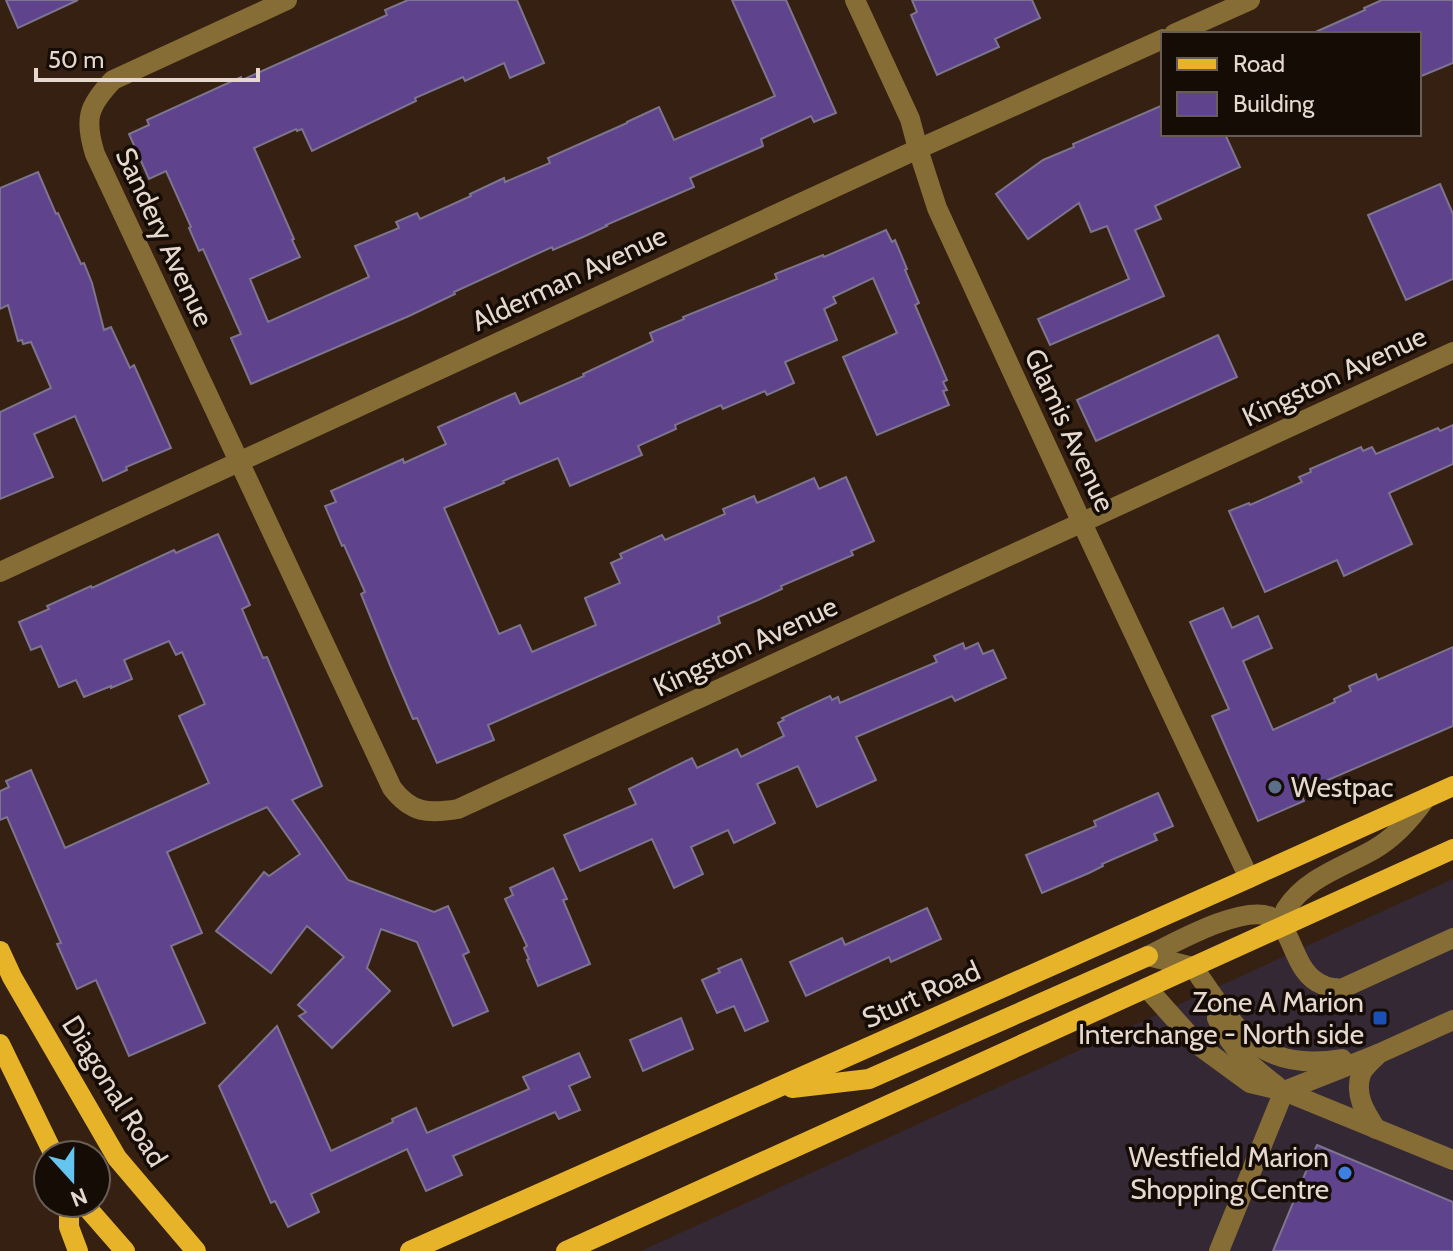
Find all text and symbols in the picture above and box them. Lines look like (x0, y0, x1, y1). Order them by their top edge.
scale bar (36, 32, 258, 82)
legend (1161, 32, 1421, 136)
text: 50 m (48, 45, 104, 74)
text: Road (1233, 49, 1285, 78)
text: Building (1233, 89, 1315, 118)
street label: Sandery Avenue (109, 142, 221, 332)
street label: Alderman Avenue (466, 218, 672, 338)
street label: Kingston Avenue (1237, 319, 1431, 433)
street label: Glamis Avenue (1017, 343, 1123, 517)
street label: Kingston Avenue (648, 589, 842, 703)
place label: Westpac (1291, 770, 1394, 804)
marker: Westpac (1266, 778, 1284, 796)
street label: Sturt Road (857, 953, 985, 1035)
place label: Zone A Marion Interchange - North side (1078, 985, 1364, 1051)
street label: Diagonal Road (55, 1009, 175, 1173)
marker: Zone A Marion Interchange - North side (1371, 1009, 1389, 1027)
north arrow (32, 1139, 112, 1219)
place label: Westfield Marion Shopping Centre (1129, 1140, 1329, 1206)
marker: Westfield Marion Shopping Centre (1336, 1164, 1354, 1182)
text: N (67, 1182, 91, 1213)

